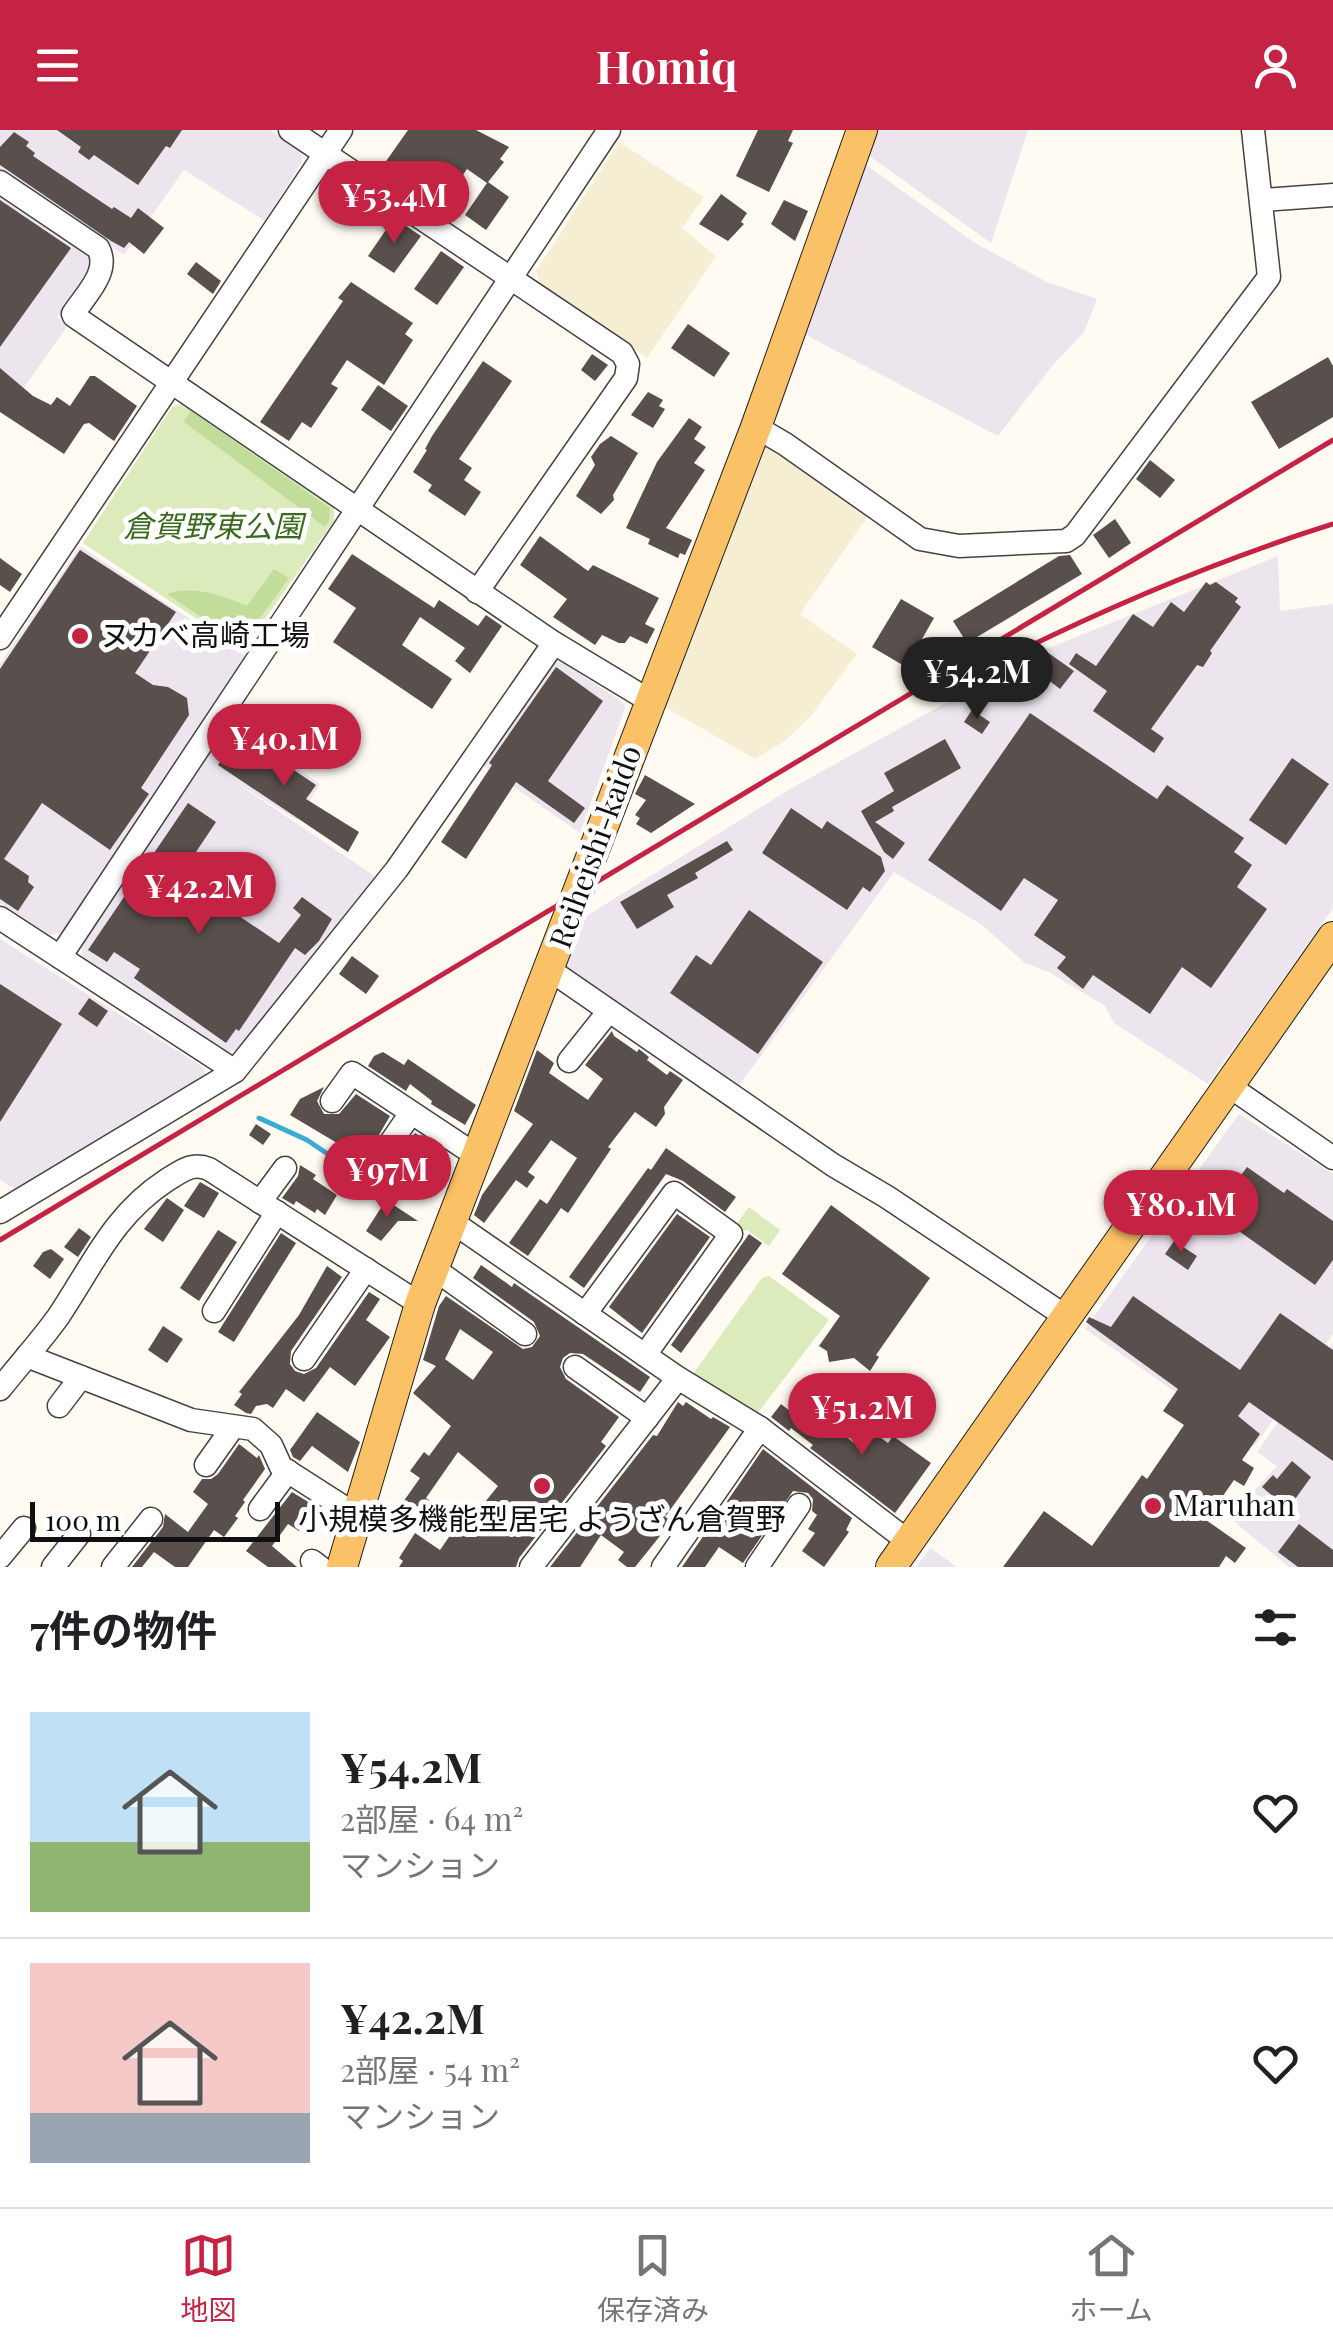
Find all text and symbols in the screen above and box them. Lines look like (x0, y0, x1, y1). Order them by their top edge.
text: Homiq (596, 35, 737, 95)
icon: menu (30, 38, 85, 93)
icon: person (1248, 38, 1303, 93)
pin: ¥53.4M (313, 161, 475, 246)
text: ¥53.4M (340, 172, 448, 215)
park label: 倉賀野東公園 (123, 505, 307, 545)
place label: ヌカべ高崎工場 (100, 614, 310, 654)
marker: ヌカべ高崎工場 (69, 625, 91, 647)
pin: ¥54.2M (896, 637, 1058, 722)
text: ¥54.2M (923, 648, 1031, 691)
pin: ¥40.1M (203, 704, 365, 789)
text: ¥40.1M (229, 715, 339, 758)
street label: Reiheishi-kaido (539, 739, 649, 953)
pin: ¥42.2M (118, 852, 280, 937)
text: ¥42.2M (144, 863, 254, 906)
pin: ¥97M (328, 1135, 446, 1220)
text: ¥97M (345, 1146, 429, 1189)
pin: ¥80.1M (1100, 1170, 1262, 1255)
text: ¥80.1M (1126, 1181, 1236, 1224)
pin: ¥51.2M (781, 1373, 943, 1458)
text: ¥51.2M (810, 1384, 914, 1427)
marker: 小規模多機能型居宅 ようざん倉賀野 (531, 1475, 553, 1497)
place label: Maruhan (1173, 1484, 1295, 1524)
marker: Maruhan (1142, 1495, 1164, 1517)
scale bar (30, 1497, 280, 1542)
place label: 小規模多機能型居宅 ようざん倉賀野 (298, 1498, 786, 1538)
text: 100 m (45, 1501, 121, 1538)
icon: filters (1248, 1600, 1303, 1655)
text: 7件の物件 (30, 1601, 217, 1657)
text: ¥54.2M (340, 1738, 482, 1794)
icon: home (110, 1752, 230, 1872)
icon: heart (1248, 1785, 1303, 1840)
text: 2部屋 · 64 m² (340, 1796, 523, 1839)
text: マンション (340, 1842, 500, 1885)
text: ¥42.2M (340, 1989, 485, 2045)
icon: home (110, 2003, 230, 2123)
icon: heart (1248, 2036, 1303, 2091)
text: 2部屋 · 54 m² (340, 2047, 520, 2090)
text: マンション (340, 2093, 500, 2136)
tab: 地図 (180, 2228, 236, 2328)
tab: 保存済み (597, 2228, 709, 2328)
tab: ホーム (1070, 2228, 1153, 2328)

